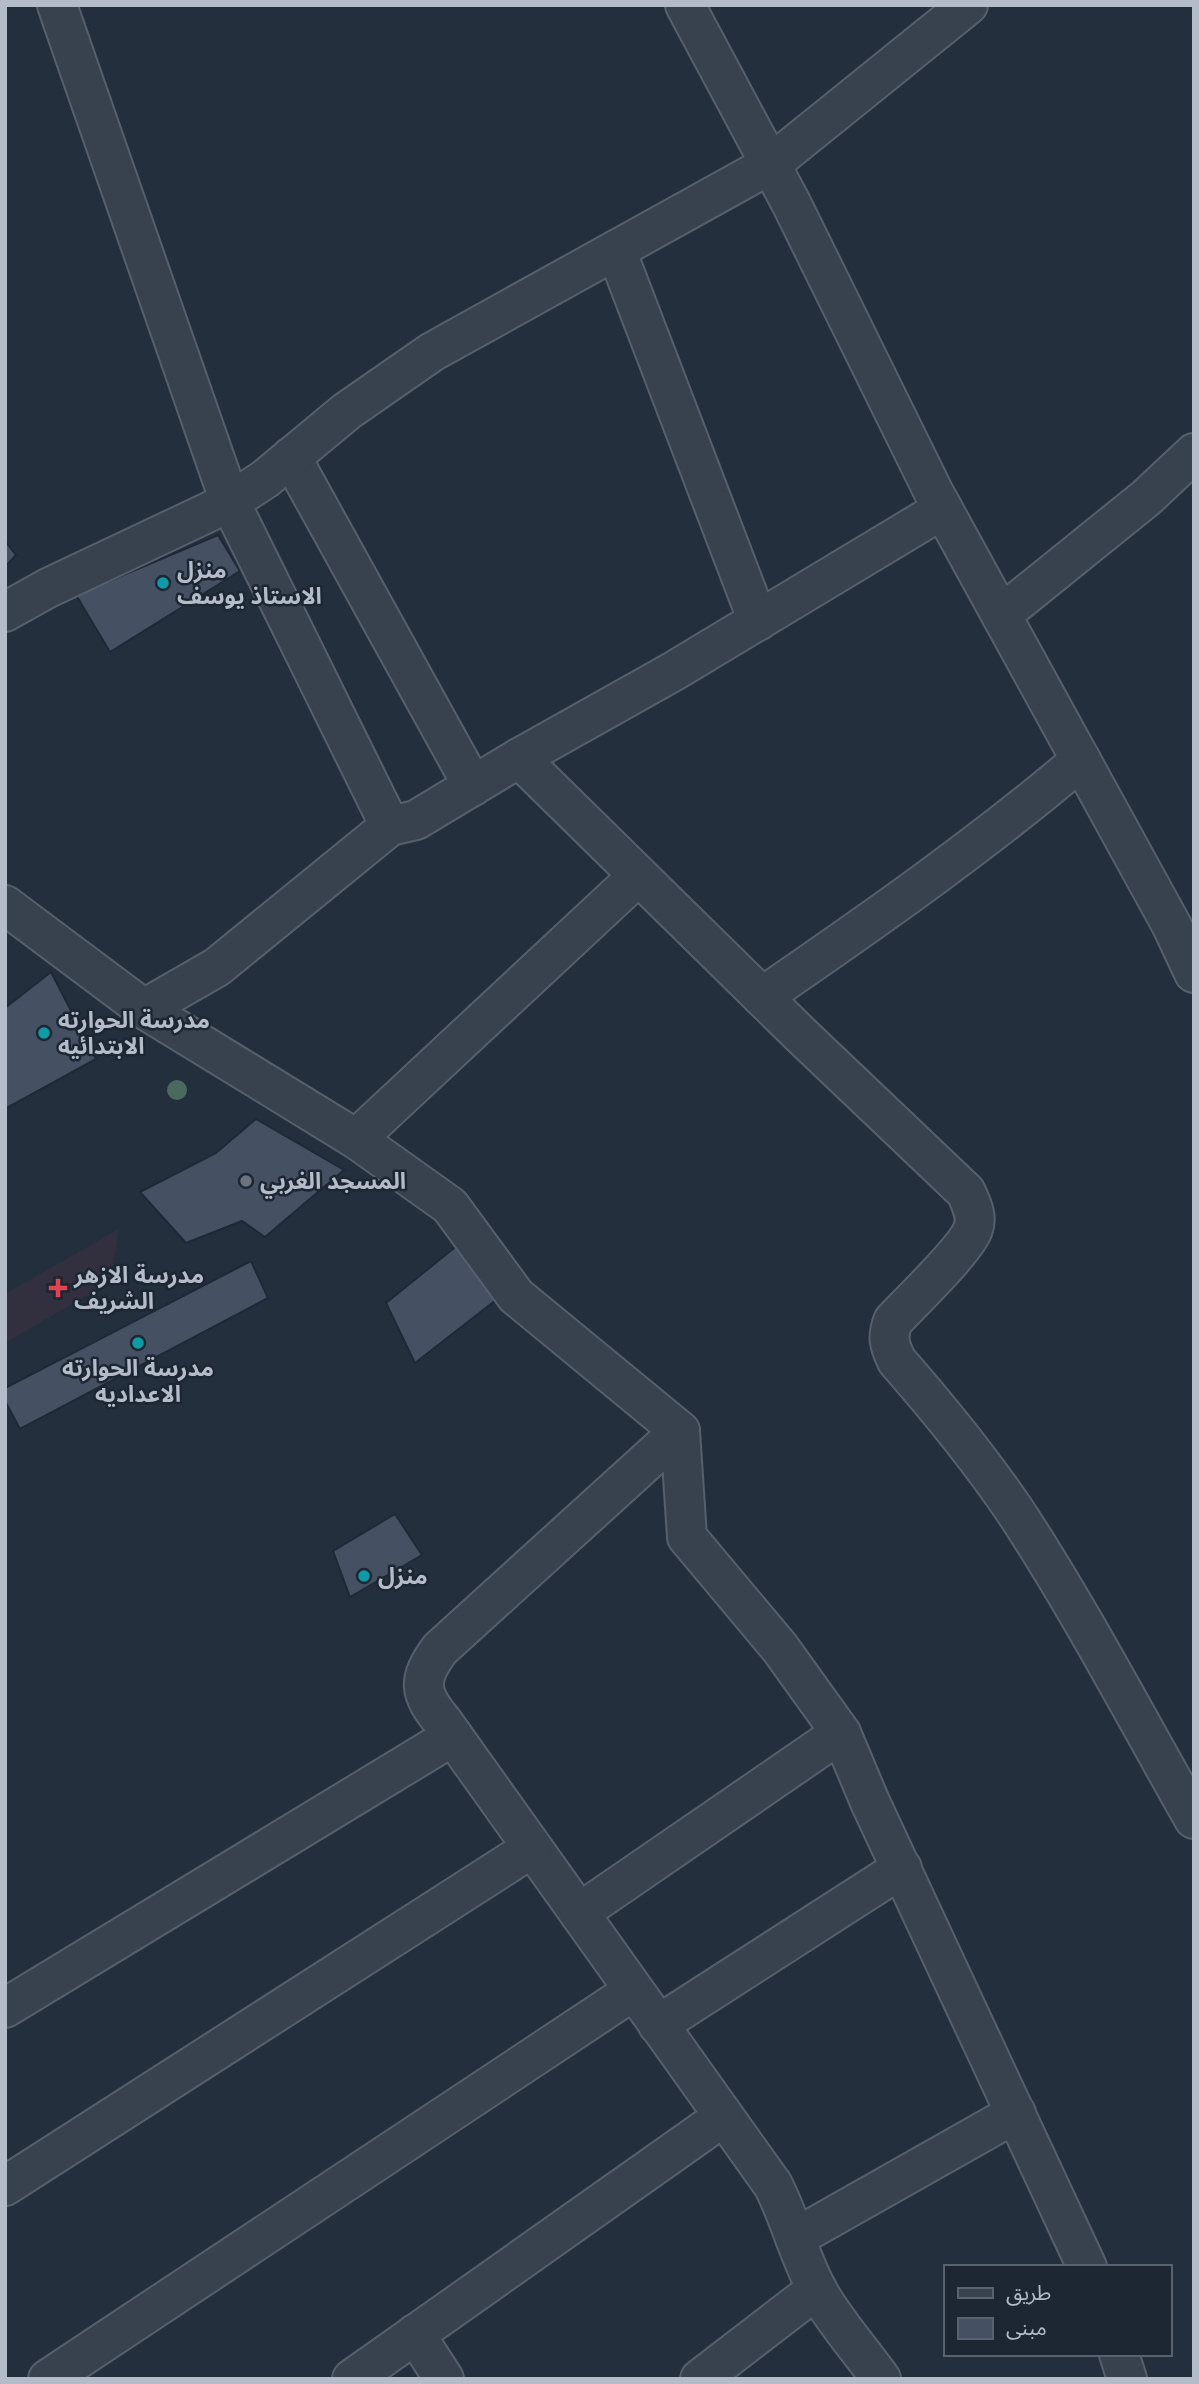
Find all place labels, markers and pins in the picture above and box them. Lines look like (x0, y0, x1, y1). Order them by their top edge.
place label: منزل الاستاذ يوسف (177, 557, 322, 610)
marker: منزل الاستاذ يوسف (155, 575, 171, 591)
place label: مدرسة الحوارته الابتدائيه (58, 1007, 210, 1060)
marker: مدرسة الحوارته الابتدائيه (36, 1025, 52, 1041)
place label: المسجد الغربي (260, 1168, 406, 1199)
marker: المسجد الغربي (238, 1173, 254, 1189)
place label: مدرسة الازهر الشريف (73, 1262, 204, 1315)
marker: مدرسة الازهر الشريف (48, 1278, 68, 1298)
marker: مدرسة الحوارته الاعداديه (130, 1335, 146, 1351)
place label: مدرسة الحوارته الاعداديه (62, 1355, 214, 1408)
place label: منزل (378, 1563, 428, 1590)
marker: منزل (356, 1568, 372, 1584)

